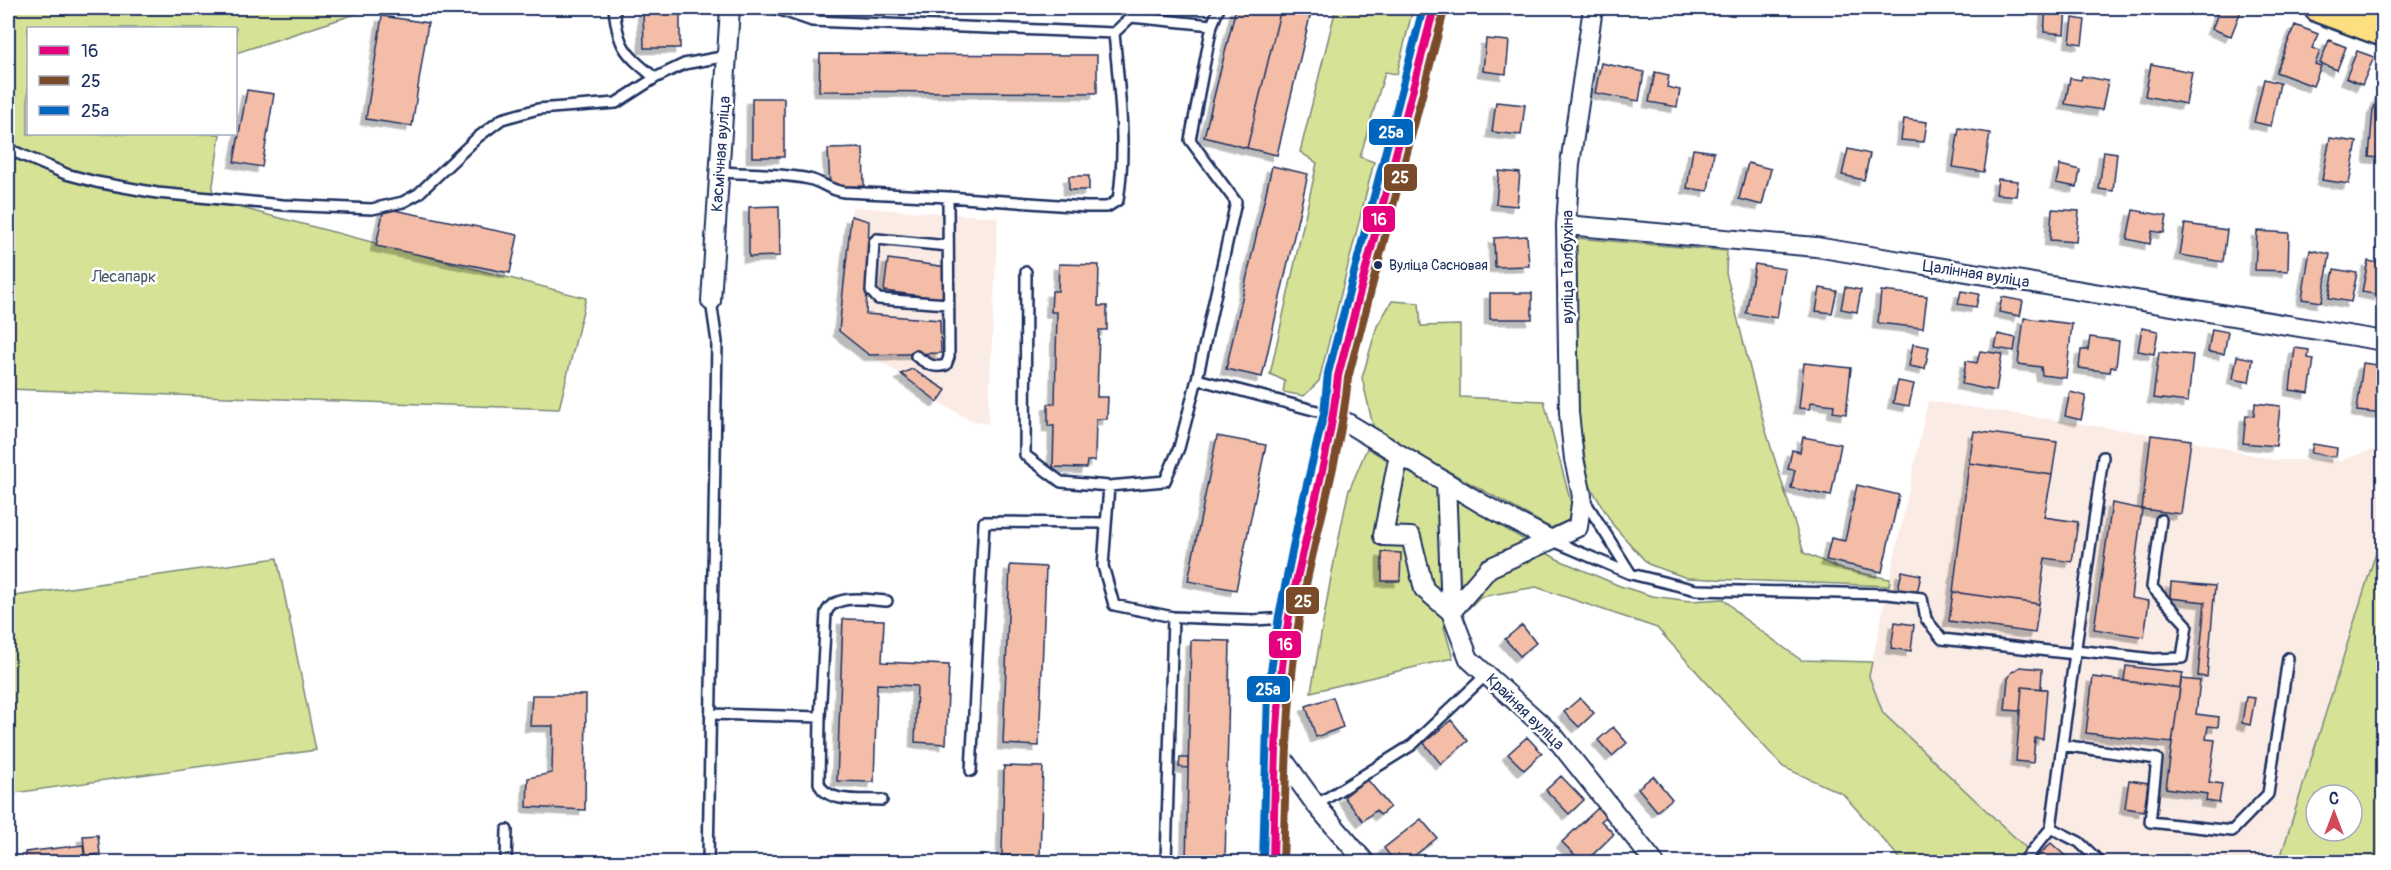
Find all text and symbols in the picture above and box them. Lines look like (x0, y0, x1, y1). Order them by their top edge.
legend (27, 27, 237, 135)
text: 16 (81, 40, 99, 63)
text: 25 (81, 70, 101, 93)
street label: Касмічная вуліца (707, 95, 735, 213)
text: 25а (81, 100, 109, 123)
line badge: 25а (1368, 118, 1414, 146)
text: 25а (1378, 123, 1404, 143)
line badge: 25 (1383, 163, 1418, 192)
text: 25 (1391, 168, 1409, 188)
line badge: 16 (1362, 205, 1396, 233)
text: 16 (1371, 210, 1387, 230)
street label: вуліца Талбухіна (1558, 210, 1578, 324)
street label: Цалінная вуліца (1921, 256, 2031, 292)
place label: Вуліца Сасновая (1389, 257, 1488, 274)
marker: Вуліца Сасновая (1372, 259, 1384, 271)
park label: Лесапарк (91, 267, 156, 287)
line badge: 25 (1285, 586, 1320, 615)
text: 25 (1294, 592, 1312, 612)
line badge: 16 (1268, 630, 1302, 659)
text: 16 (1277, 635, 1293, 655)
street label: Крайняя вуліца (1481, 669, 1569, 755)
line badge: 25а (1246, 675, 1291, 703)
text: 25а (1255, 680, 1281, 700)
north arrow (2304, 783, 2364, 843)
text: С (2329, 789, 2339, 809)

